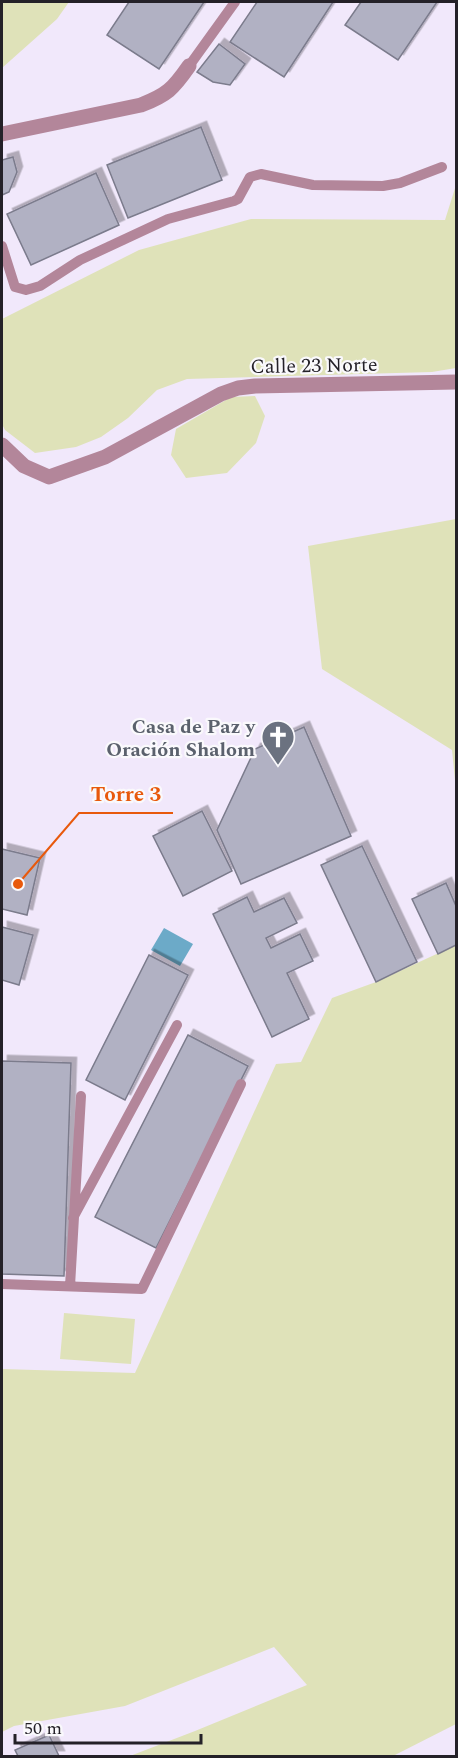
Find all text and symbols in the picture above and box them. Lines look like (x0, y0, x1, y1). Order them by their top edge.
street label: Calle 23 Norte (250, 350, 378, 382)
place label: Casa de Paz y Oración Shalom (106, 712, 256, 765)
church icon: Casa de Paz y Oración Shalom (260, 719, 296, 766)
callout: Torre 3 (79, 774, 173, 813)
text: Torre 3 (91, 779, 161, 811)
scale bar (15, 1707, 201, 1745)
text: 50 m (24, 1715, 62, 1742)

